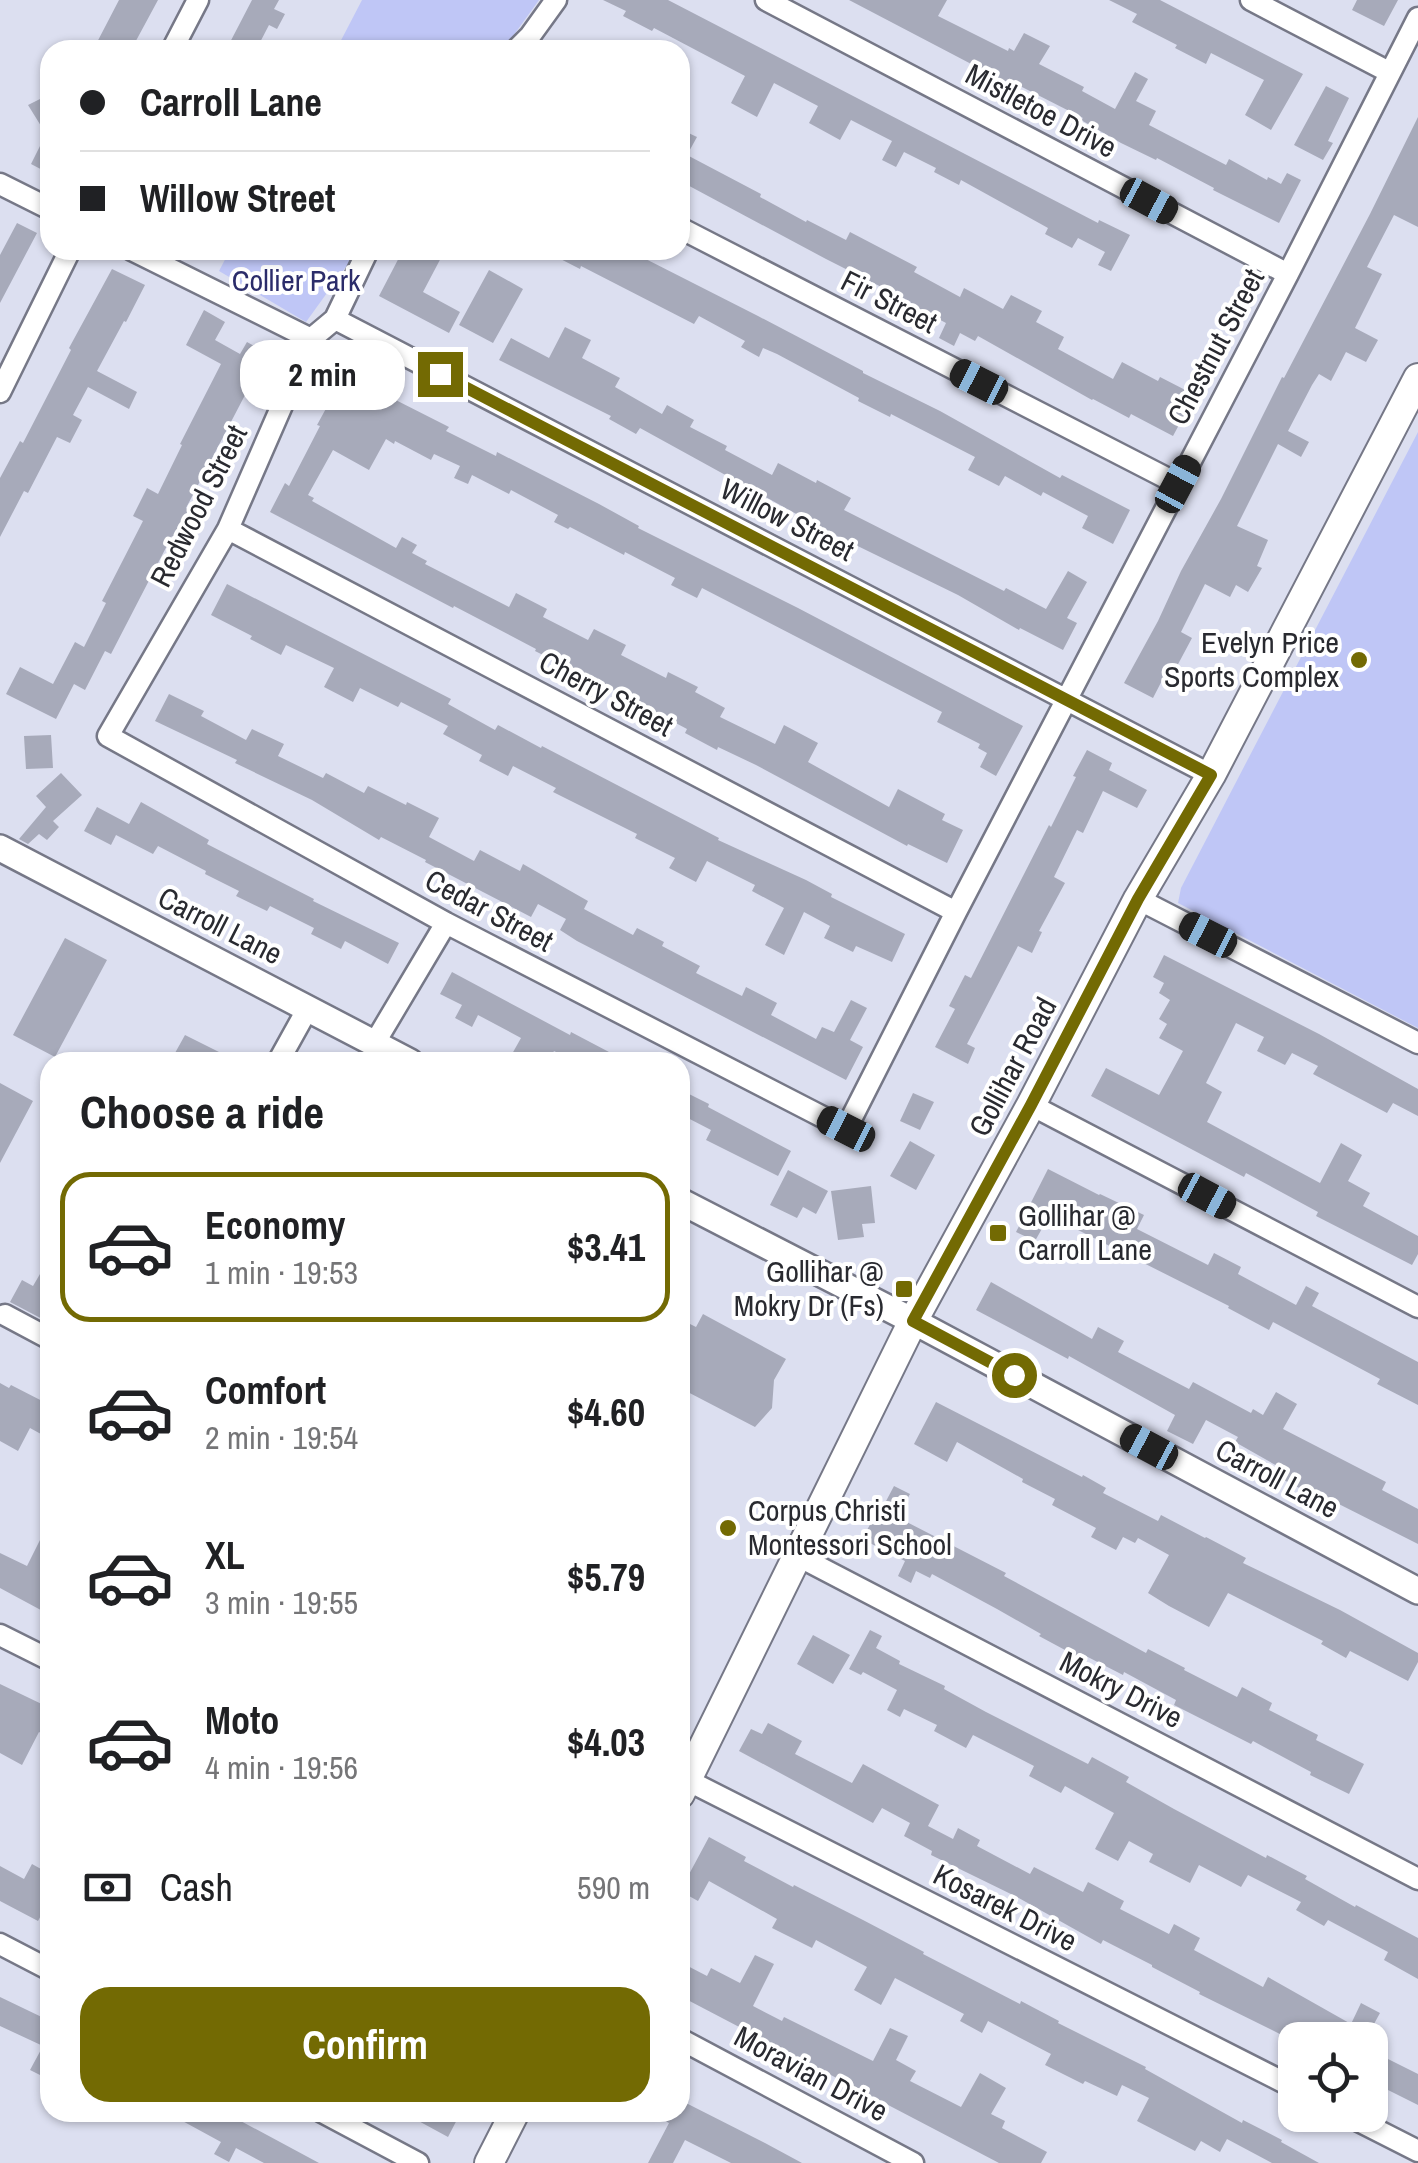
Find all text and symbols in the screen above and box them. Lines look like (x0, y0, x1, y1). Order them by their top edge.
street label: Mistletoe Drive (959, 54, 1124, 167)
text: Carroll Lane (140, 77, 322, 128)
text: Willow Street (140, 173, 335, 224)
car (1115, 174, 1183, 228)
park label: Collier Park (232, 260, 361, 300)
street label: Fir Street (835, 260, 944, 342)
street label: Chestnut Street (1157, 262, 1273, 431)
callout: 2 min (240, 339, 405, 409)
route end (418, 352, 463, 397)
text: 2 min (288, 353, 357, 396)
car (945, 355, 1013, 409)
street label: Redwood Street (140, 418, 256, 593)
car (1151, 450, 1205, 518)
street label: Willow Street (714, 468, 861, 570)
place label: Evelyn Price Sports Complex (1164, 622, 1340, 696)
street label: Cherry Street (533, 641, 681, 745)
marker: Evelyn Price Sports Complex (1348, 649, 1370, 671)
street label: Cedar Street (419, 860, 561, 961)
street label: Carroll Lane (152, 877, 289, 973)
car (1174, 908, 1242, 962)
street label: Gollihar Road (959, 990, 1065, 1143)
text: Choose a ride (80, 1081, 324, 1142)
car (812, 1102, 880, 1156)
car (1173, 1169, 1241, 1223)
place label: Gollihar @ Carroll Lane (1018, 1195, 1152, 1269)
text: Economy (205, 1200, 345, 1251)
icon: car (85, 1202, 175, 1292)
text: $3.41 (567, 1222, 645, 1273)
marker: Gollihar @ Carroll Lane (987, 1222, 1009, 1244)
text: 1 min · 19:53 (205, 1251, 358, 1294)
place label: Gollihar @ Mokry Dr (Fs) (734, 1251, 884, 1325)
marker: Gollihar @ Mokry Dr (Fs) (893, 1278, 915, 1300)
route start (992, 1353, 1037, 1398)
text: Comfort (205, 1365, 326, 1416)
icon: car (85, 1367, 175, 1457)
text: $4.60 (567, 1387, 645, 1438)
text: 2 min · 19:54 (205, 1416, 358, 1459)
car (1115, 1420, 1183, 1474)
street label: Carroll Lane (1209, 1429, 1346, 1527)
place label: Corpus Christi Montessori School (748, 1490, 952, 1564)
marker: Corpus Christi Montessori School (717, 1517, 739, 1539)
text: XL (205, 1530, 245, 1581)
icon: car (85, 1532, 175, 1622)
text: $5.79 (567, 1552, 645, 1603)
text: 3 min · 19:55 (205, 1581, 358, 1624)
street label: Mokry Drive (1053, 1641, 1190, 1737)
text: Moto (205, 1695, 279, 1746)
icon: car (85, 1697, 175, 1787)
text: $4.03 (567, 1717, 645, 1768)
text: 4 min · 19:56 (205, 1746, 358, 1789)
street label: Kosarek Drive (927, 1854, 1084, 1960)
icon: cash (80, 1860, 135, 1915)
text: Cash (160, 1862, 233, 1913)
text: 590 m (577, 1866, 650, 1909)
button: Confirm (80, 1987, 650, 2102)
street label: Moravian Drive (728, 2016, 895, 2130)
map controls (1278, 2022, 1388, 2132)
button: locate (1278, 2022, 1388, 2132)

